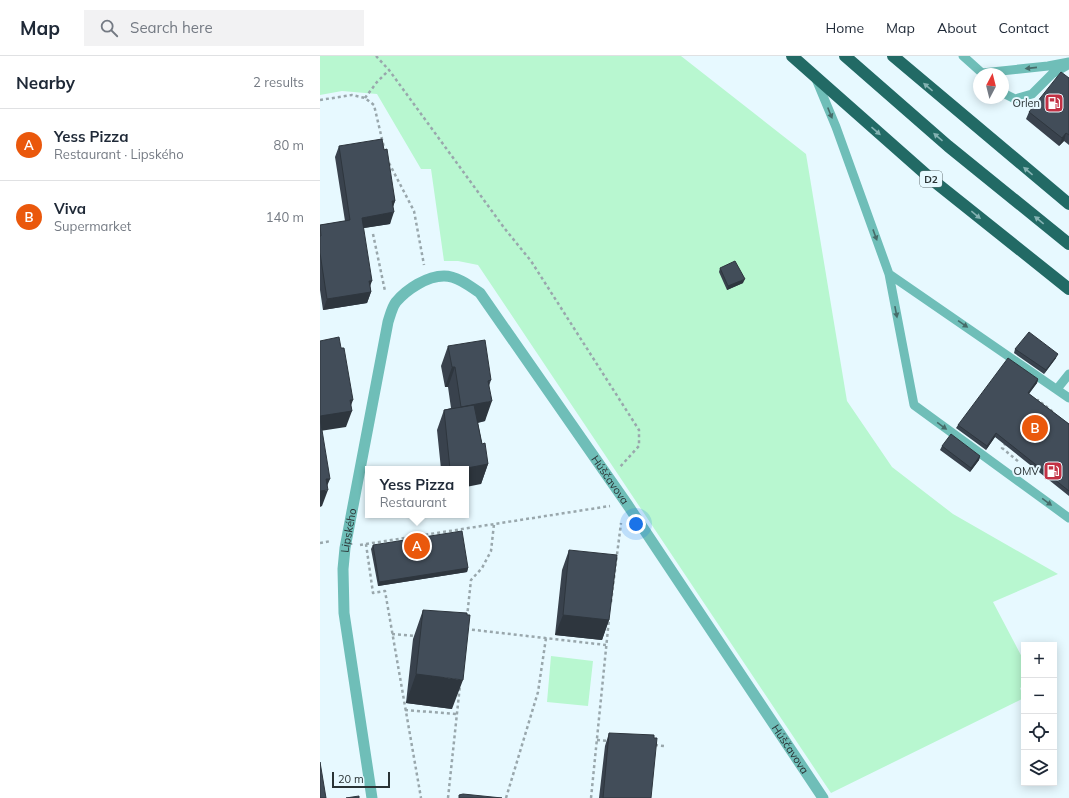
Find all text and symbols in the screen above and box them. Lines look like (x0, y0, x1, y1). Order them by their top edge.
search box (84, 10, 364, 46)
text: Map (20, 16, 60, 40)
icon: search (98, 17, 120, 39)
text: Search here (130, 18, 213, 37)
text: Home (825, 19, 864, 37)
text: Map (886, 19, 915, 37)
text: About (937, 19, 977, 37)
text: Contact (999, 19, 1049, 37)
one-way arrow (1025, 65, 1037, 71)
north arrow (973, 68, 1009, 104)
text: Nearby (16, 72, 75, 93)
text: 2 results (253, 74, 304, 90)
one-way arrow (923, 83, 934, 92)
fuel station icon: Orlen (1043, 92, 1065, 114)
place label: Orlen (1012, 96, 1040, 110)
one-way arrow (828, 108, 834, 120)
one-way arrow (871, 126, 882, 135)
text: Yess Pizza (54, 127, 128, 146)
one-way arrow (933, 133, 943, 142)
text: A (24, 137, 34, 153)
text: 80 m (274, 137, 304, 153)
text: Restaurant · Lipského (54, 146, 184, 162)
one-way arrow (1022, 167, 1033, 176)
road number: D2 (920, 171, 942, 187)
text: Viva (54, 199, 86, 218)
text: B (25, 209, 33, 225)
text: 140 m (266, 209, 304, 225)
one-way arrow (970, 210, 981, 219)
one-way arrow (1033, 215, 1044, 224)
text: Supermarket (54, 218, 131, 234)
one-way arrow (872, 230, 878, 242)
one-way arrow (893, 306, 899, 318)
one-way arrow (957, 320, 968, 328)
pin: B (1022, 413, 1048, 443)
one-way arrow (936, 422, 947, 430)
street label: Húščavova (588, 453, 632, 507)
fuel station icon: OMV (1042, 460, 1064, 482)
place label: OMV (1013, 464, 1039, 478)
popup (365, 466, 469, 518)
text: Yess Pizza (380, 475, 454, 494)
text: Restaurant (380, 494, 447, 510)
one-way arrow (1042, 498, 1052, 506)
street label: Lipského (338, 507, 359, 553)
your location (626, 514, 646, 534)
pin: A (404, 531, 430, 561)
map controls (1021, 642, 1057, 786)
button: + (1021, 642, 1057, 678)
button: − (1021, 678, 1057, 714)
button: locate (1021, 714, 1057, 750)
street label: Húščavova (769, 722, 812, 776)
button: layers (1021, 750, 1057, 786)
scale bar (332, 770, 390, 789)
text: 20 m (338, 772, 364, 786)

